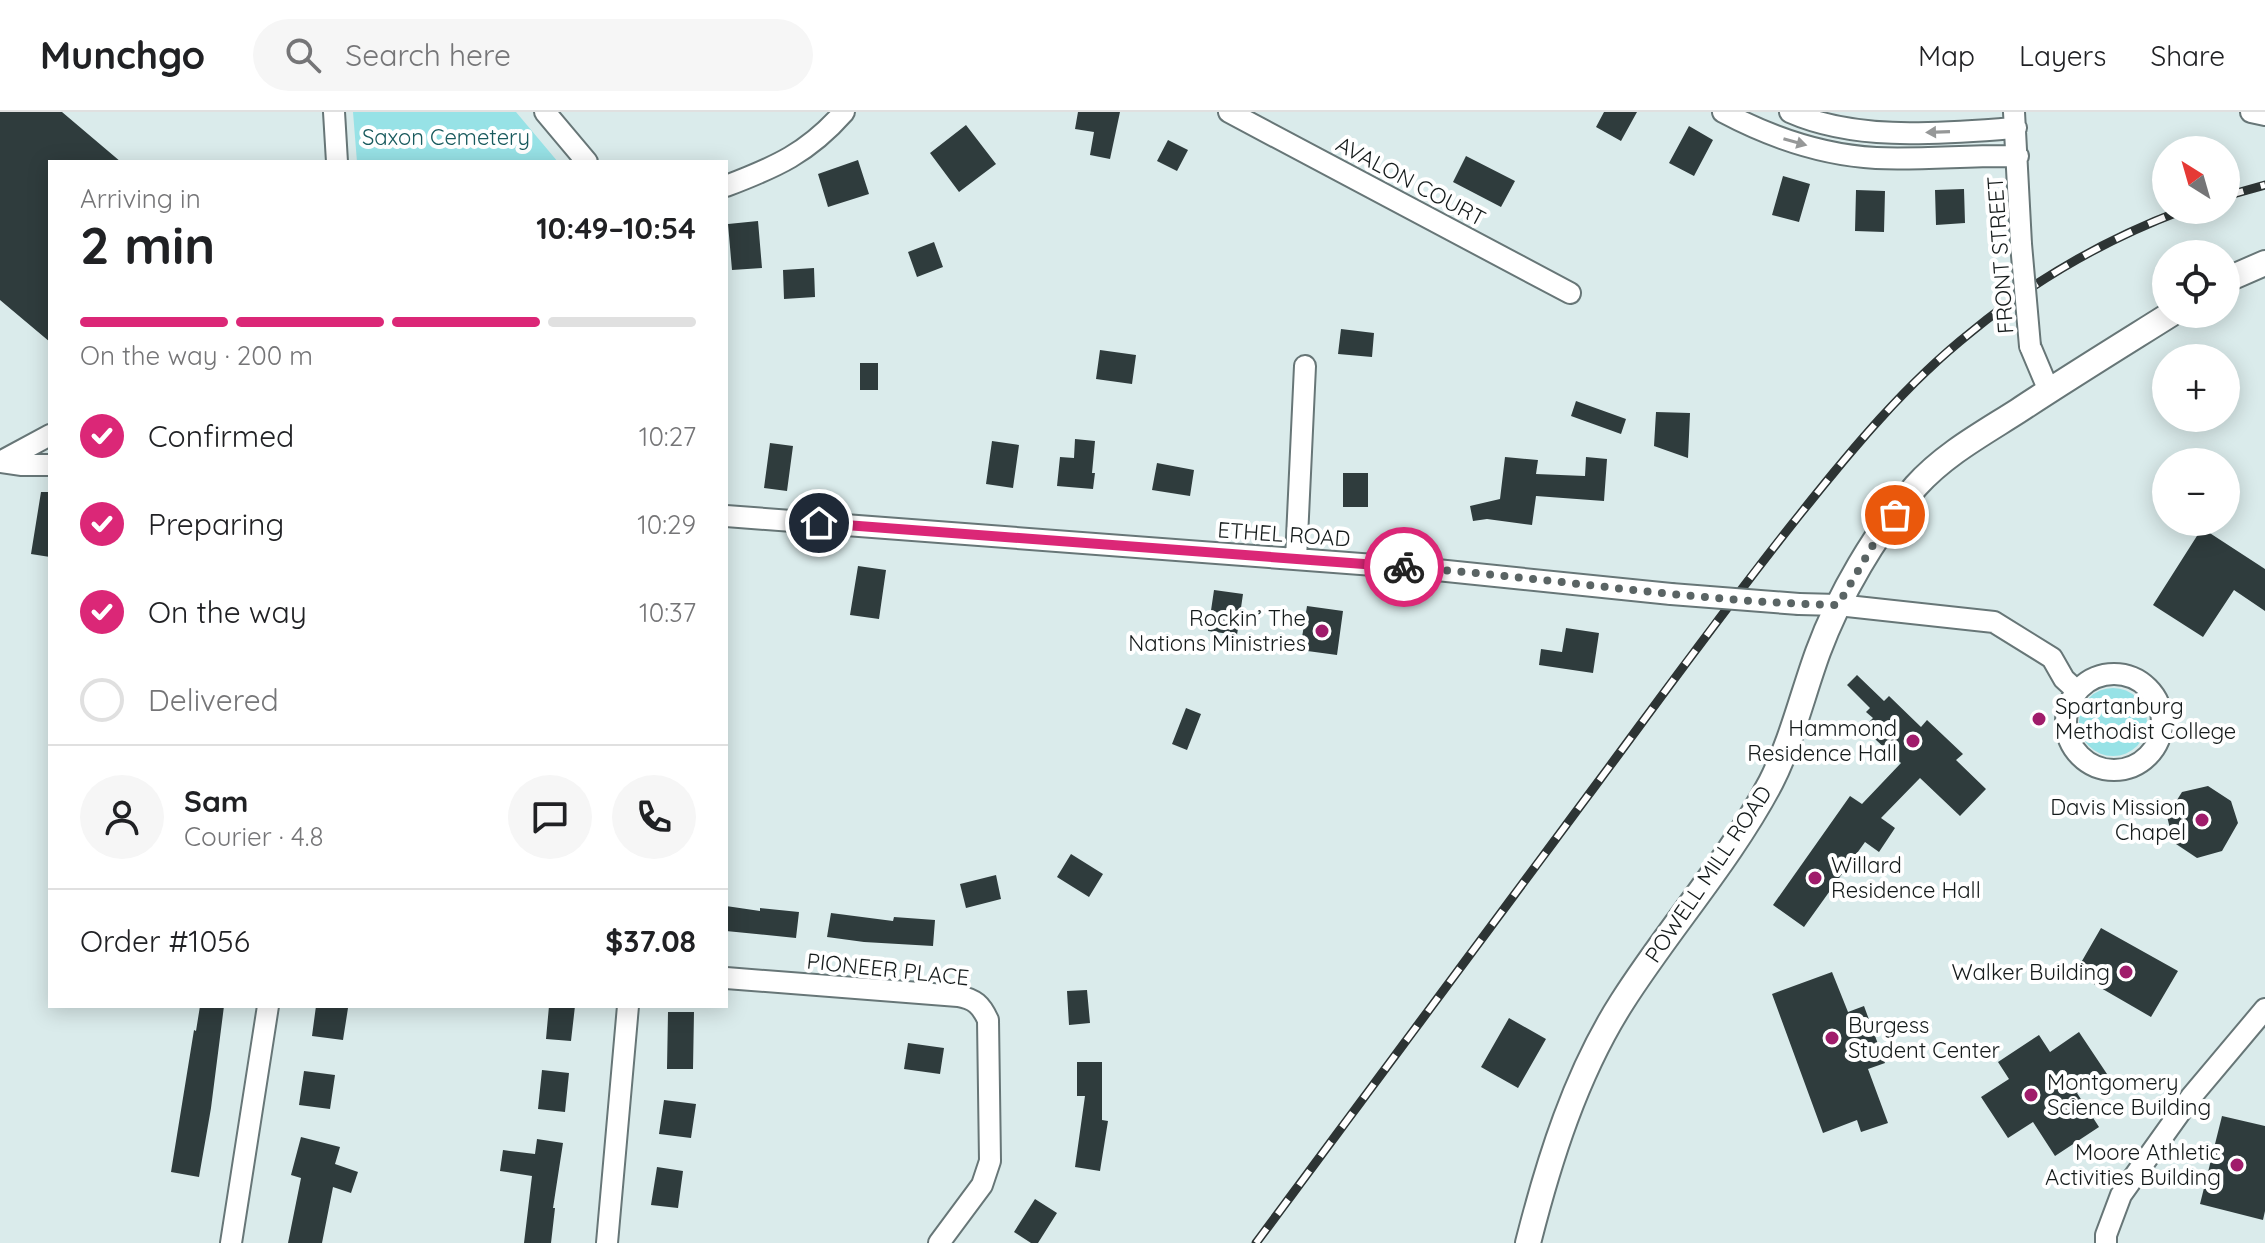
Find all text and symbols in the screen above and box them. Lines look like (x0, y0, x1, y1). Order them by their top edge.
search box (253, 19, 813, 91)
text: Munchgo (40, 31, 205, 79)
icon: search (281, 33, 325, 77)
text: Search here (345, 36, 511, 74)
text: Map (1918, 38, 1975, 73)
text: Layers (2019, 38, 2106, 73)
text: Share (2150, 38, 2225, 73)
park label: Saxon Cemetery (362, 123, 530, 151)
one-way arrow (1925, 126, 1950, 139)
street label: AVALON COURT (1331, 130, 1491, 232)
one-way arrow (1783, 136, 1807, 149)
north arrow (2152, 136, 2240, 224)
map controls (2152, 136, 2240, 536)
street label: FRONT STREET (1981, 175, 2019, 335)
text: Arriving in (80, 182, 201, 215)
text: 10:49–10:54 (536, 209, 696, 247)
text: 2 min (80, 212, 215, 277)
button: locate (2152, 240, 2240, 328)
text: On the way · 200 m (80, 339, 313, 372)
button: + (2152, 344, 2240, 432)
icon: check (80, 414, 124, 458)
text: Confirmed (148, 417, 294, 455)
text: 10:27 (639, 420, 696, 453)
button: − (2152, 448, 2240, 536)
pin (1861, 481, 1929, 549)
pin (785, 489, 853, 557)
icon: bag (1873, 493, 1917, 537)
icon: home (797, 501, 841, 545)
icon: check (80, 502, 124, 546)
text: Preparing (148, 505, 284, 543)
text: 10:29 (637, 508, 696, 541)
street label: ETHEL ROAD (1217, 515, 1351, 553)
courier (1364, 527, 1444, 607)
icon: bike (1382, 545, 1426, 589)
icon: check (80, 590, 124, 634)
text: On the way (148, 593, 307, 631)
text: 10:37 (639, 596, 696, 629)
place label: Rockin’ The Nations Ministries (1128, 604, 1306, 657)
marker: Rockin’ The Nations Ministries (1313, 622, 1331, 640)
text: Delivered (148, 681, 279, 719)
place label: Spartanburg Methodist College (2055, 692, 2236, 745)
marker: Spartanburg Methodist College (2030, 710, 2048, 728)
place label: Hammond Residence Hall (1747, 714, 1897, 767)
marker: Hammond Residence Hall (1904, 732, 1922, 750)
button: person (80, 775, 164, 859)
button: chat (508, 775, 592, 859)
button: phone (612, 775, 696, 859)
street label: POWELL MILL ROAD (1638, 780, 1778, 968)
text: Sam (184, 782, 248, 820)
place label: Davis Mission Chapel (2050, 793, 2186, 846)
marker: Davis Mission Chapel (2193, 811, 2211, 829)
text: Courier · 4.8 (184, 820, 323, 853)
place label: Willard Residence Hall (1831, 851, 1981, 904)
marker: Willard Residence Hall (1806, 869, 1824, 887)
text: Order #1056 (80, 922, 250, 960)
text: $37.08 (605, 922, 696, 960)
street label: PIONEER PLACE (805, 947, 971, 991)
place label: Walker Building (1951, 958, 2110, 986)
marker: Walker Building (2117, 963, 2135, 981)
place label: Burgess Student Center (1848, 1011, 2001, 1064)
marker: Burgess Student Center (1823, 1029, 1841, 1047)
place label: Montgomery Science Building (2047, 1068, 2211, 1121)
marker: Montgomery Science Building (2022, 1086, 2040, 1104)
place label: Moore Athletic Activities Building (2045, 1138, 2221, 1191)
marker: Moore Athletic Activities Building (2228, 1156, 2246, 1174)

